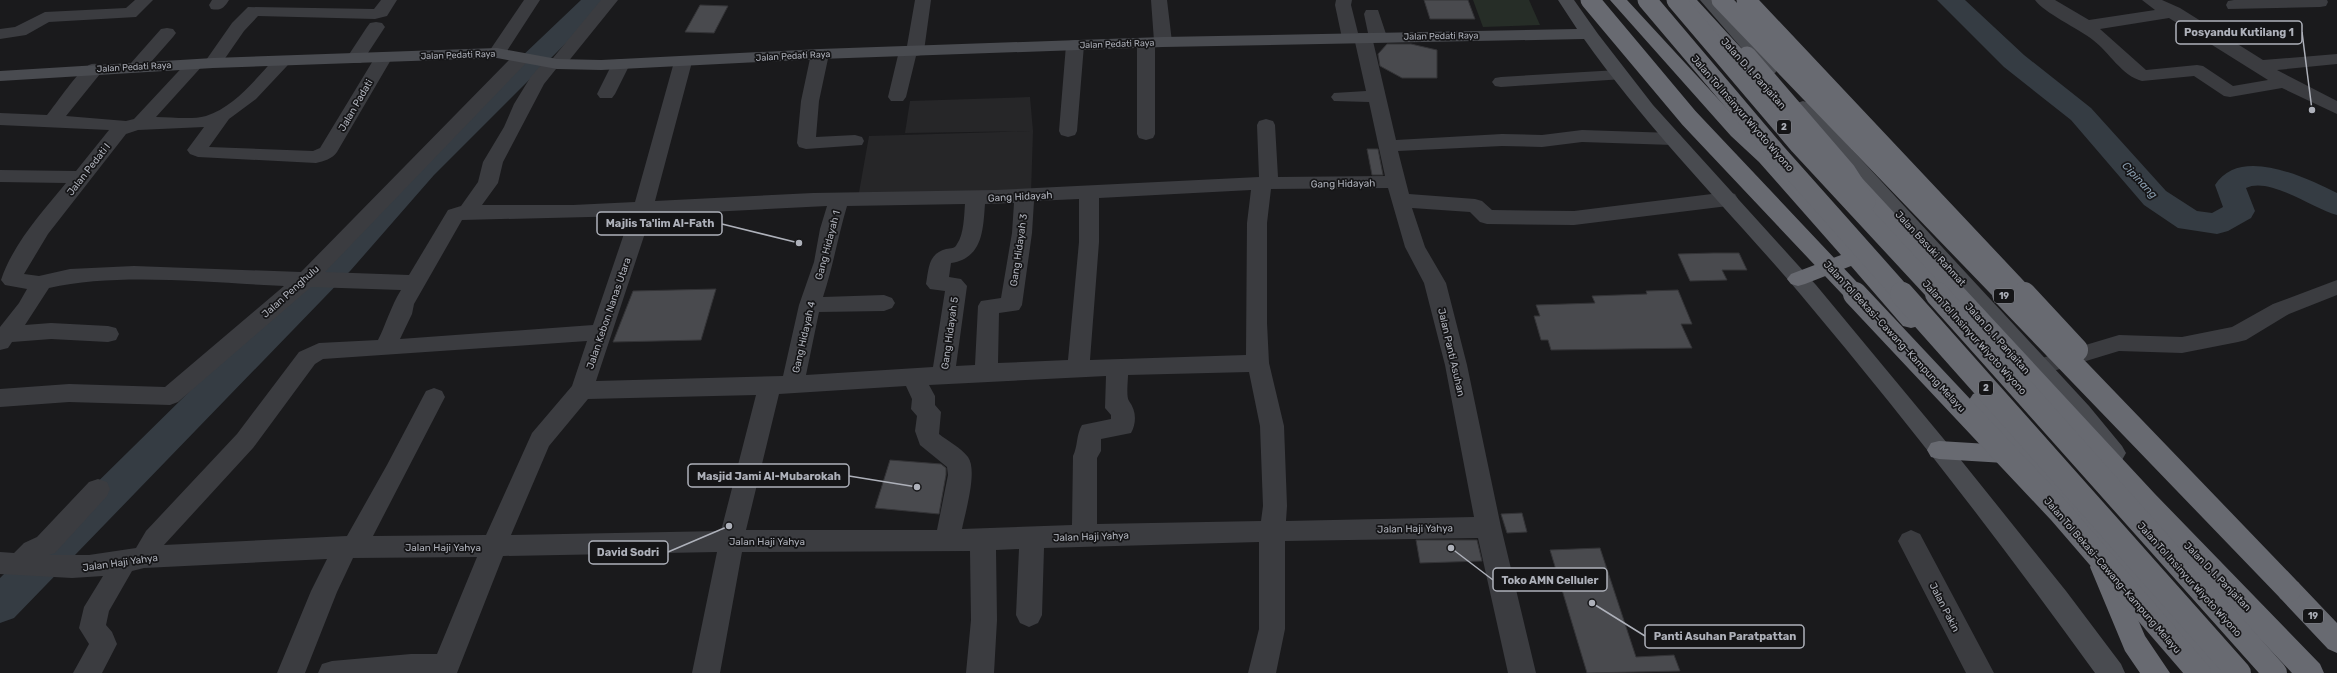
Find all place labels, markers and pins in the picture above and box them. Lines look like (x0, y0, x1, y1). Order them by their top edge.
callout: Posyandu Kutilang 1 (2176, 21, 2302, 44)
callout: Majlis Ta'lim Al-Fath (597, 212, 722, 235)
callout: Masjid Jami Al-Mubarokah (688, 464, 849, 487)
callout: David Sodri (589, 541, 668, 564)
callout: Toko AMN Celluler (1493, 568, 1607, 591)
callout: Panti Asuhan Paratpattan (1645, 625, 1804, 648)

